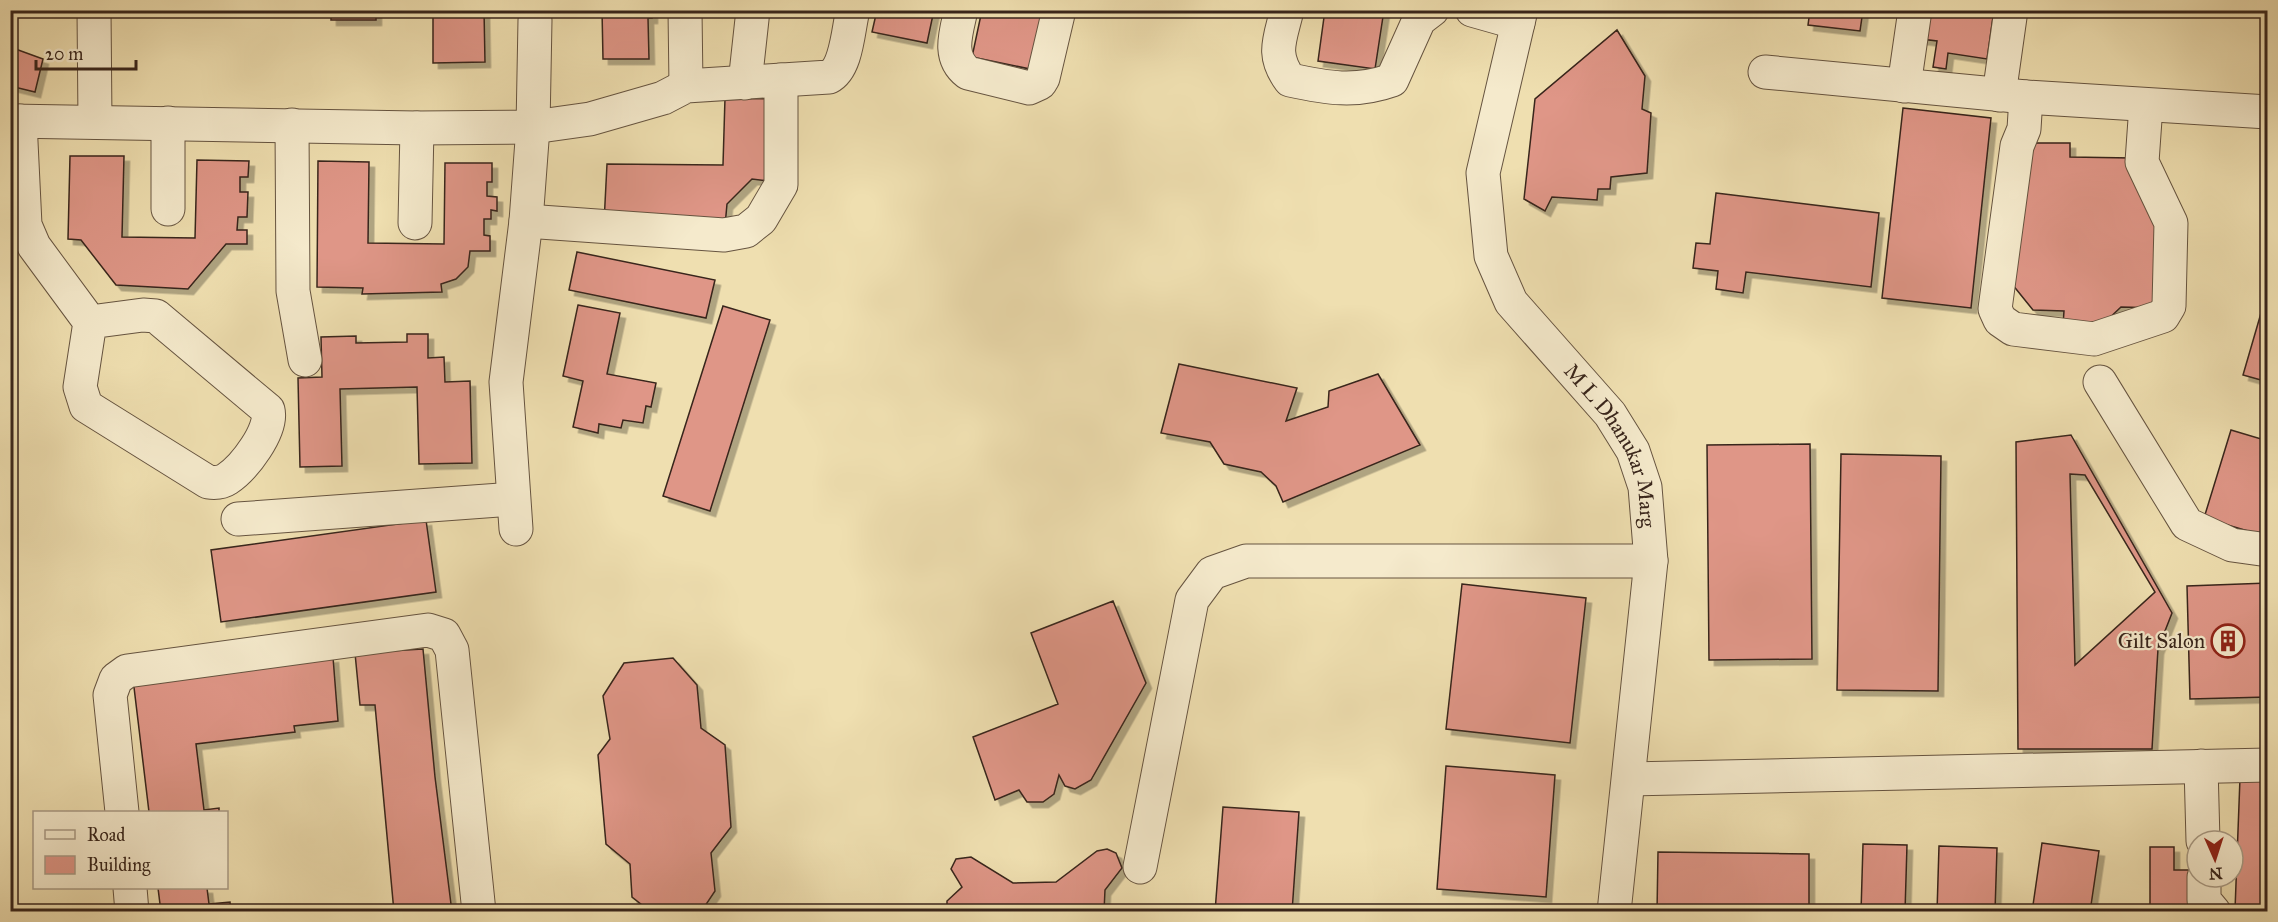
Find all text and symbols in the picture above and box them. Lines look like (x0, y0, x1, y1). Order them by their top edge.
scale bar (36, 33, 136, 71)
text: 20 m (45, 43, 83, 65)
street label: M L Dhanukar Marg (1559, 358, 1661, 529)
building icon: Gilt Salon (2210, 623, 2246, 659)
place label: Gilt Salon (2118, 628, 2205, 654)
legend (33, 811, 228, 889)
text: Road (87, 824, 125, 846)
north arrow (2185, 829, 2245, 889)
text: Building (87, 854, 151, 877)
text: N (2208, 864, 2223, 883)

